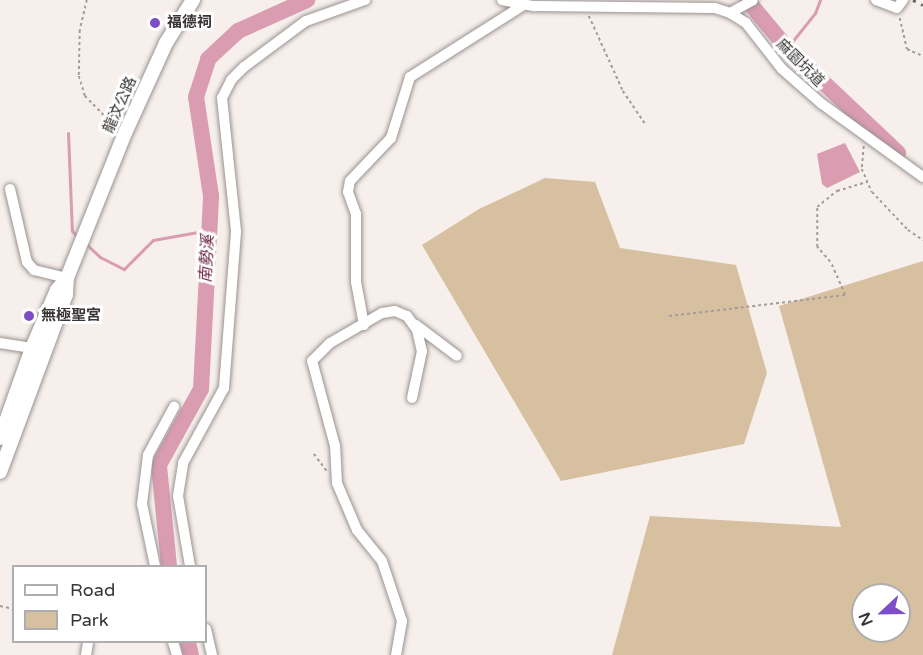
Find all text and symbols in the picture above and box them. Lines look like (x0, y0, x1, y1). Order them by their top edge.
place label: 福德祠 (167, 14, 212, 32)
marker: 福德祠 (148, 16, 162, 30)
street label: 麻園坑道 (772, 35, 828, 91)
street label: 龍汶公路 (100, 74, 140, 136)
water label: 南勢溪 (196, 235, 218, 283)
place label: 無極聖宮 (41, 307, 101, 325)
marker: 無極聖宮 (22, 309, 36, 323)
legend (12, 565, 207, 643)
text: Road (70, 579, 115, 601)
north arrow (851, 583, 911, 643)
text: Park (70, 609, 108, 631)
text: N (854, 609, 878, 629)

